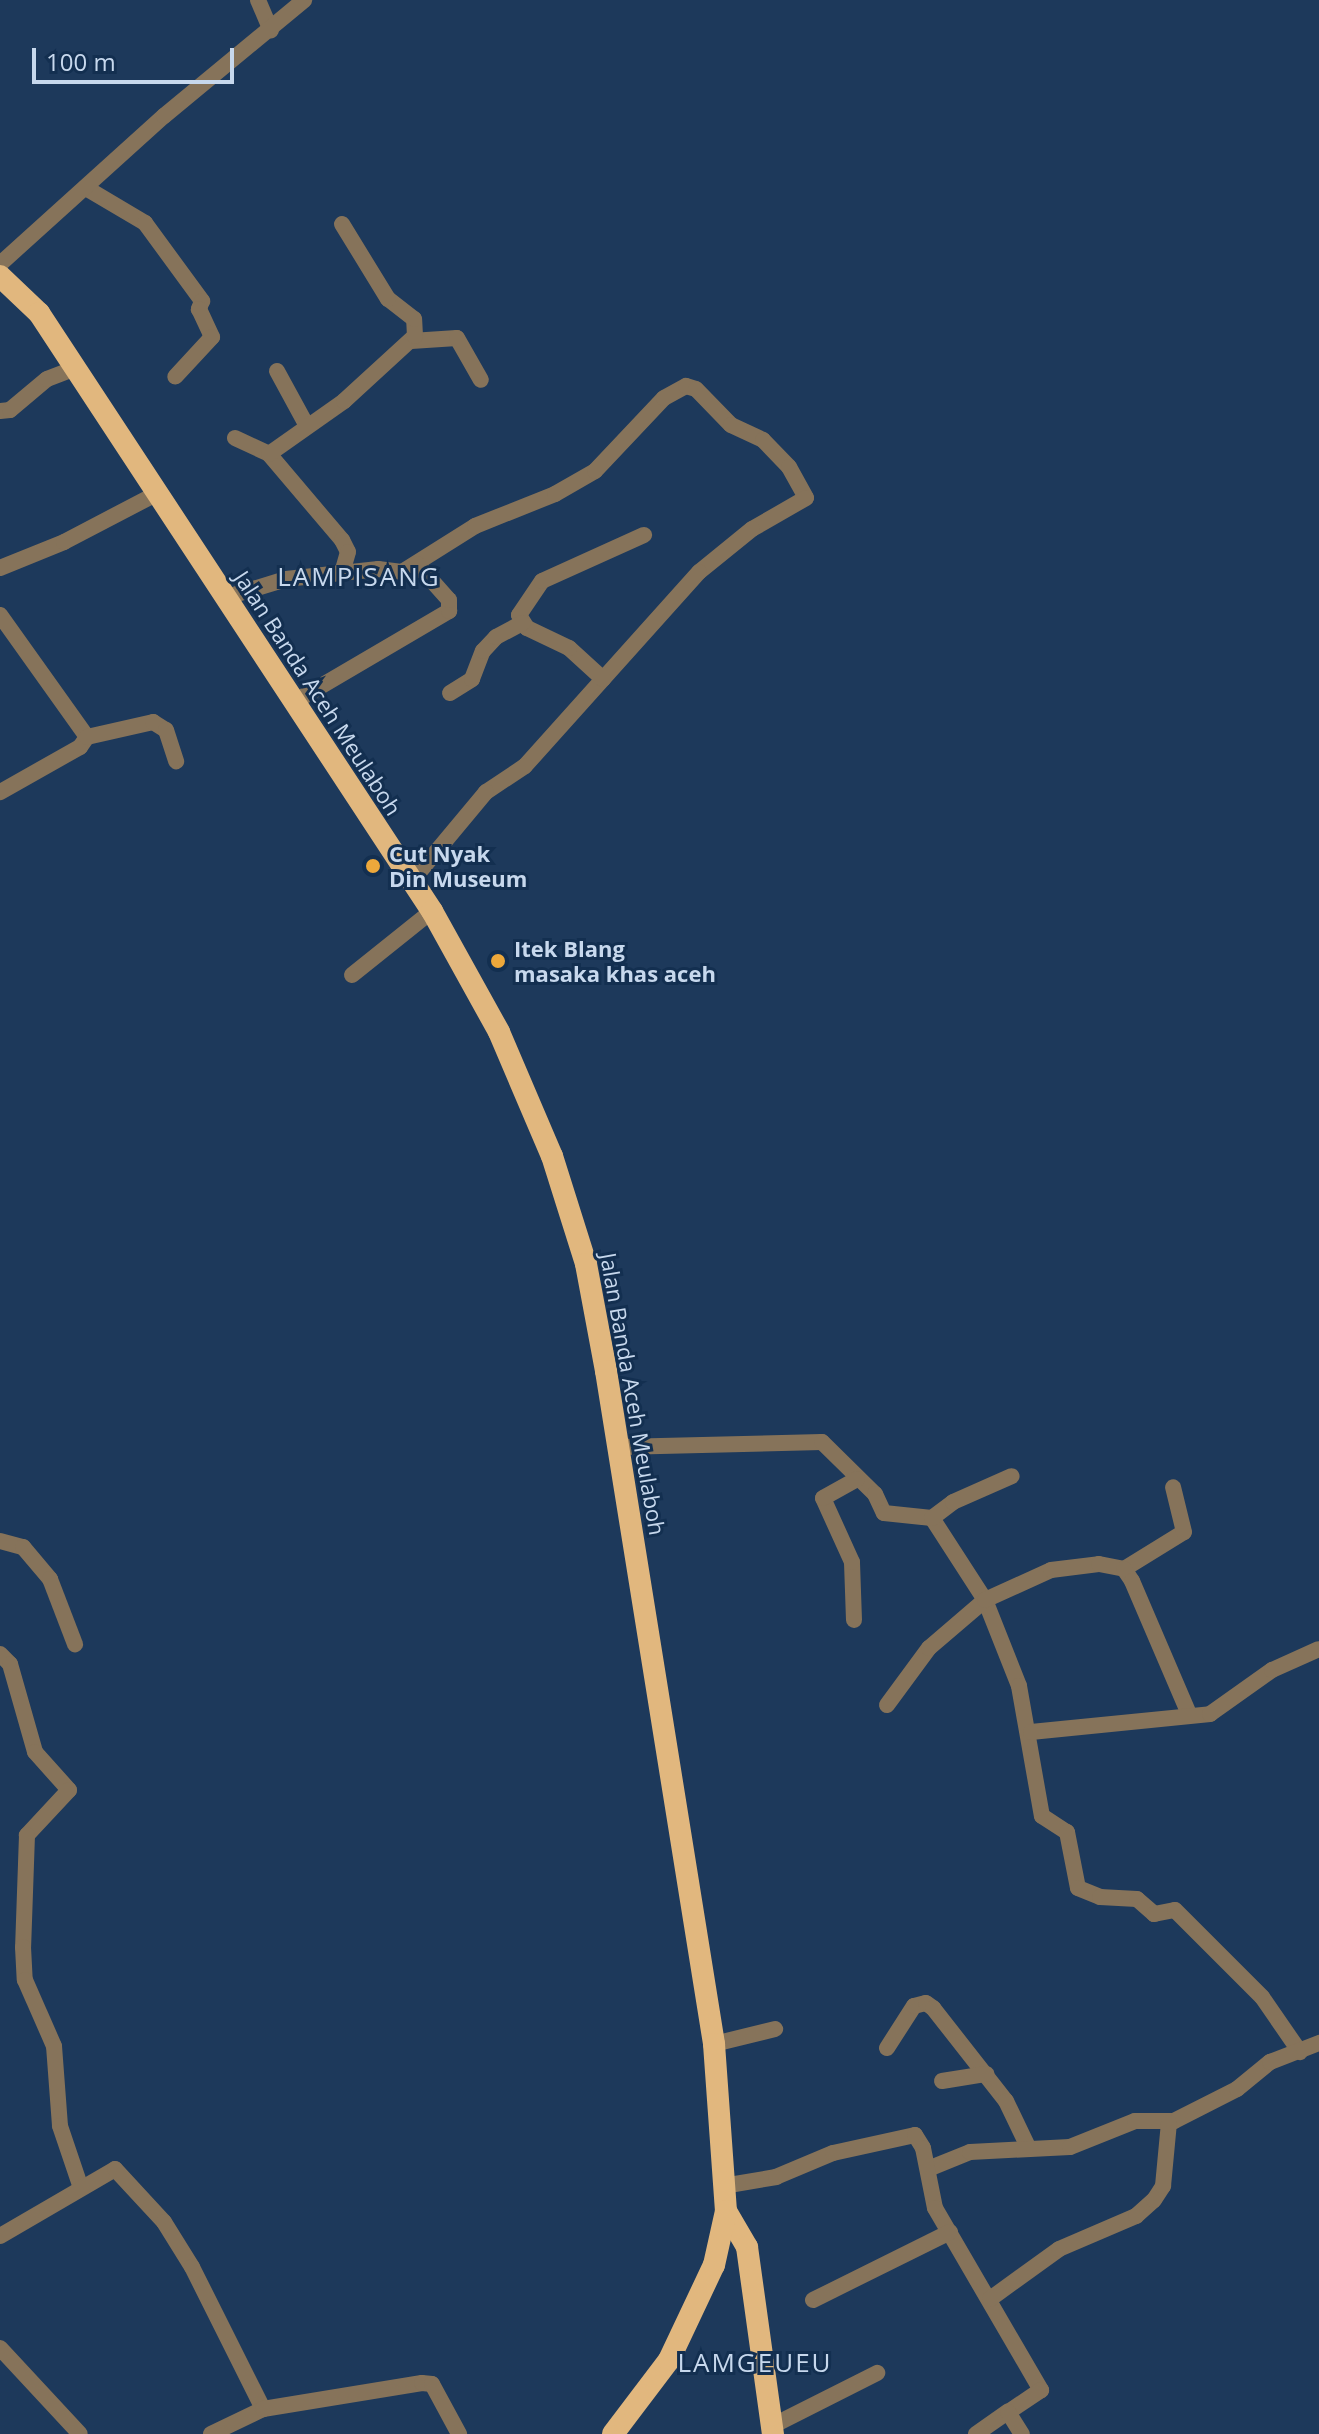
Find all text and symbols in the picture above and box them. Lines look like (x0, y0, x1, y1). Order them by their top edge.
scale bar (36, 32, 238, 82)
text: 100 m (46, 45, 116, 78)
district label: LAMPISANG (277, 561, 441, 593)
street label: Jalan Banda Aceh Meulaboh (229, 566, 407, 820)
place label: Cut Nyak Din Museum (389, 840, 527, 892)
marker: Cut Nyak Din Museum (364, 857, 382, 875)
place label: Itek Blang masaka khas aceh (514, 935, 716, 986)
marker: Itek Blang masaka khas aceh (489, 952, 507, 970)
street label: Jalan Banda Aceh Meulaboh (595, 1251, 671, 1537)
district label: LAMGEUEU (677, 2347, 833, 2379)

